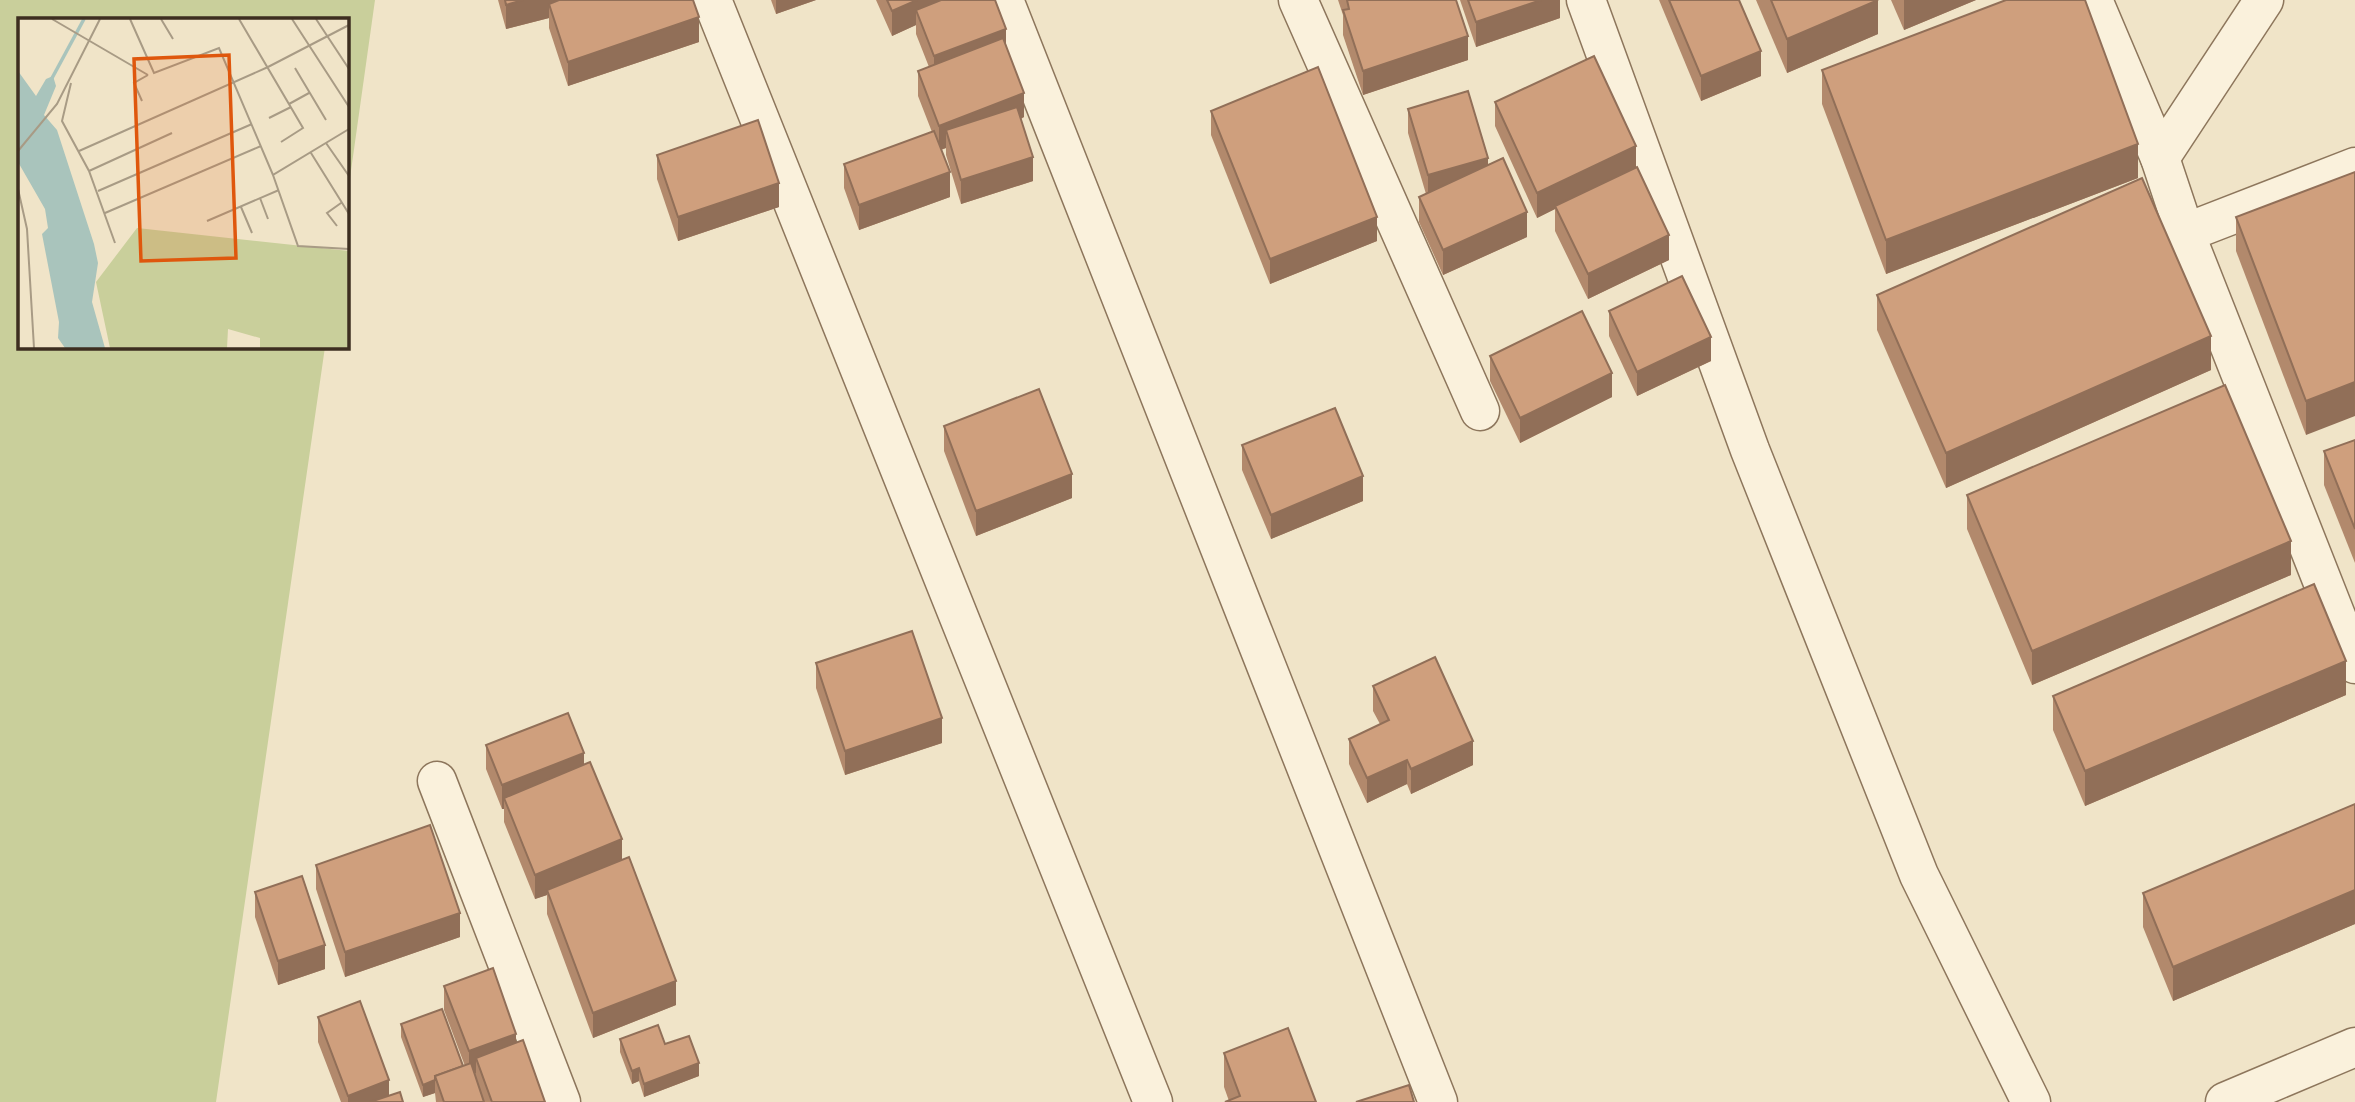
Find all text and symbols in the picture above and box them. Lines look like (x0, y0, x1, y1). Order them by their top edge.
inset map (18, 18, 348, 348)

